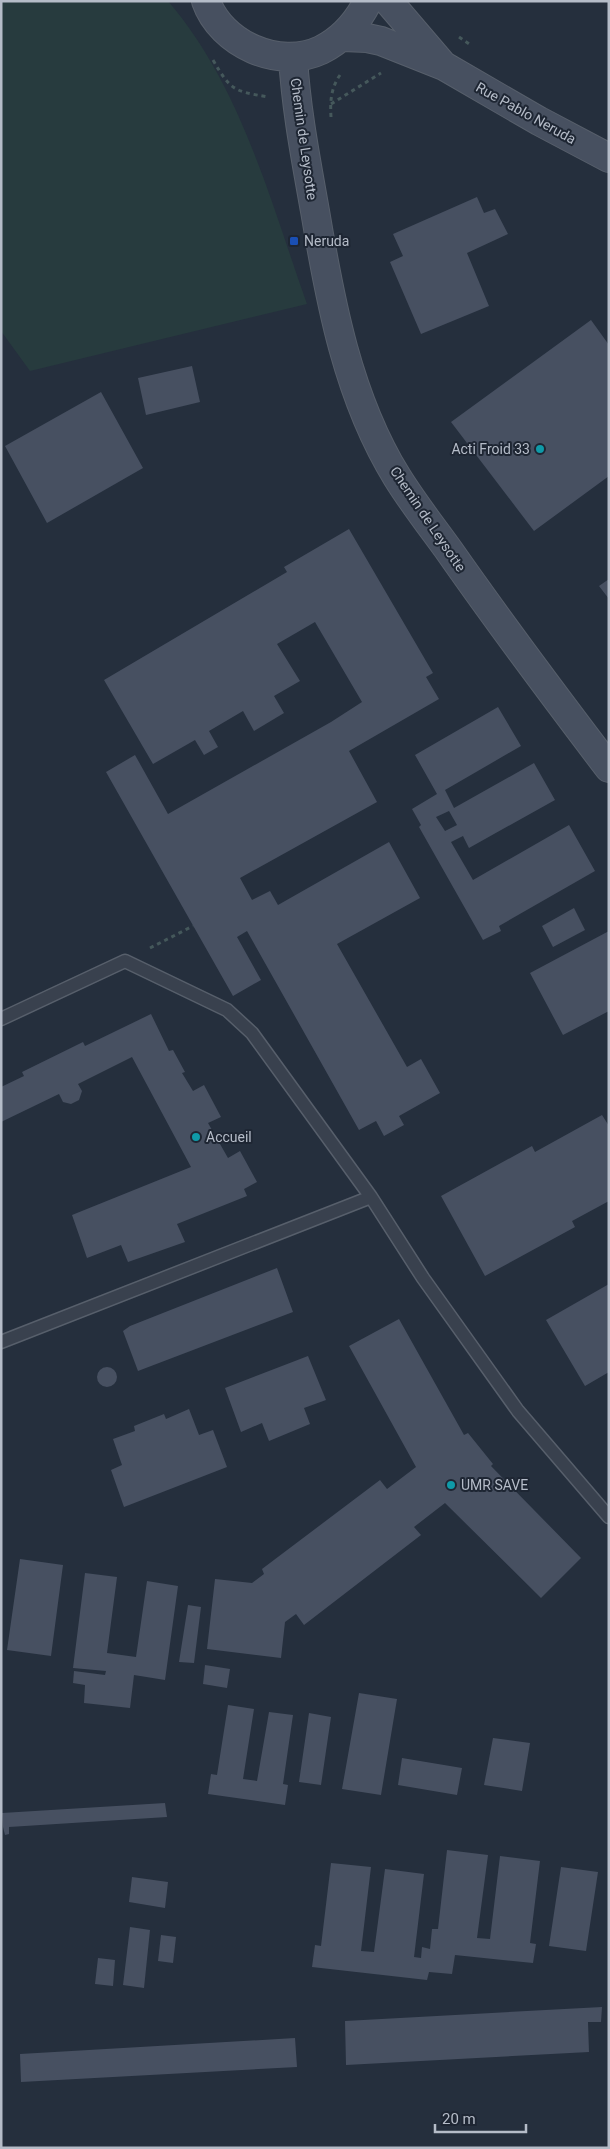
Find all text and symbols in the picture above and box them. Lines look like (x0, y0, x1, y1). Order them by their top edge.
street label: Chemin de Leysotte (288, 77, 320, 201)
street label: Rue Pablo Neruda (473, 79, 579, 147)
place label: Neruda (304, 233, 349, 249)
marker: Neruda (288, 235, 300, 247)
place label: Acti Froid 33 (451, 441, 530, 457)
marker: Acti Froid 33 (534, 443, 546, 455)
street label: Chemin de Leysotte (387, 463, 469, 575)
place label: Accueil (206, 1129, 252, 1145)
marker: Accueil (190, 1131, 202, 1143)
place label: UMR SAVE (461, 1477, 528, 1493)
marker: UMR SAVE (445, 1479, 457, 1491)
scale bar (435, 2102, 526, 2134)
text: 20 m (442, 2110, 476, 2128)

